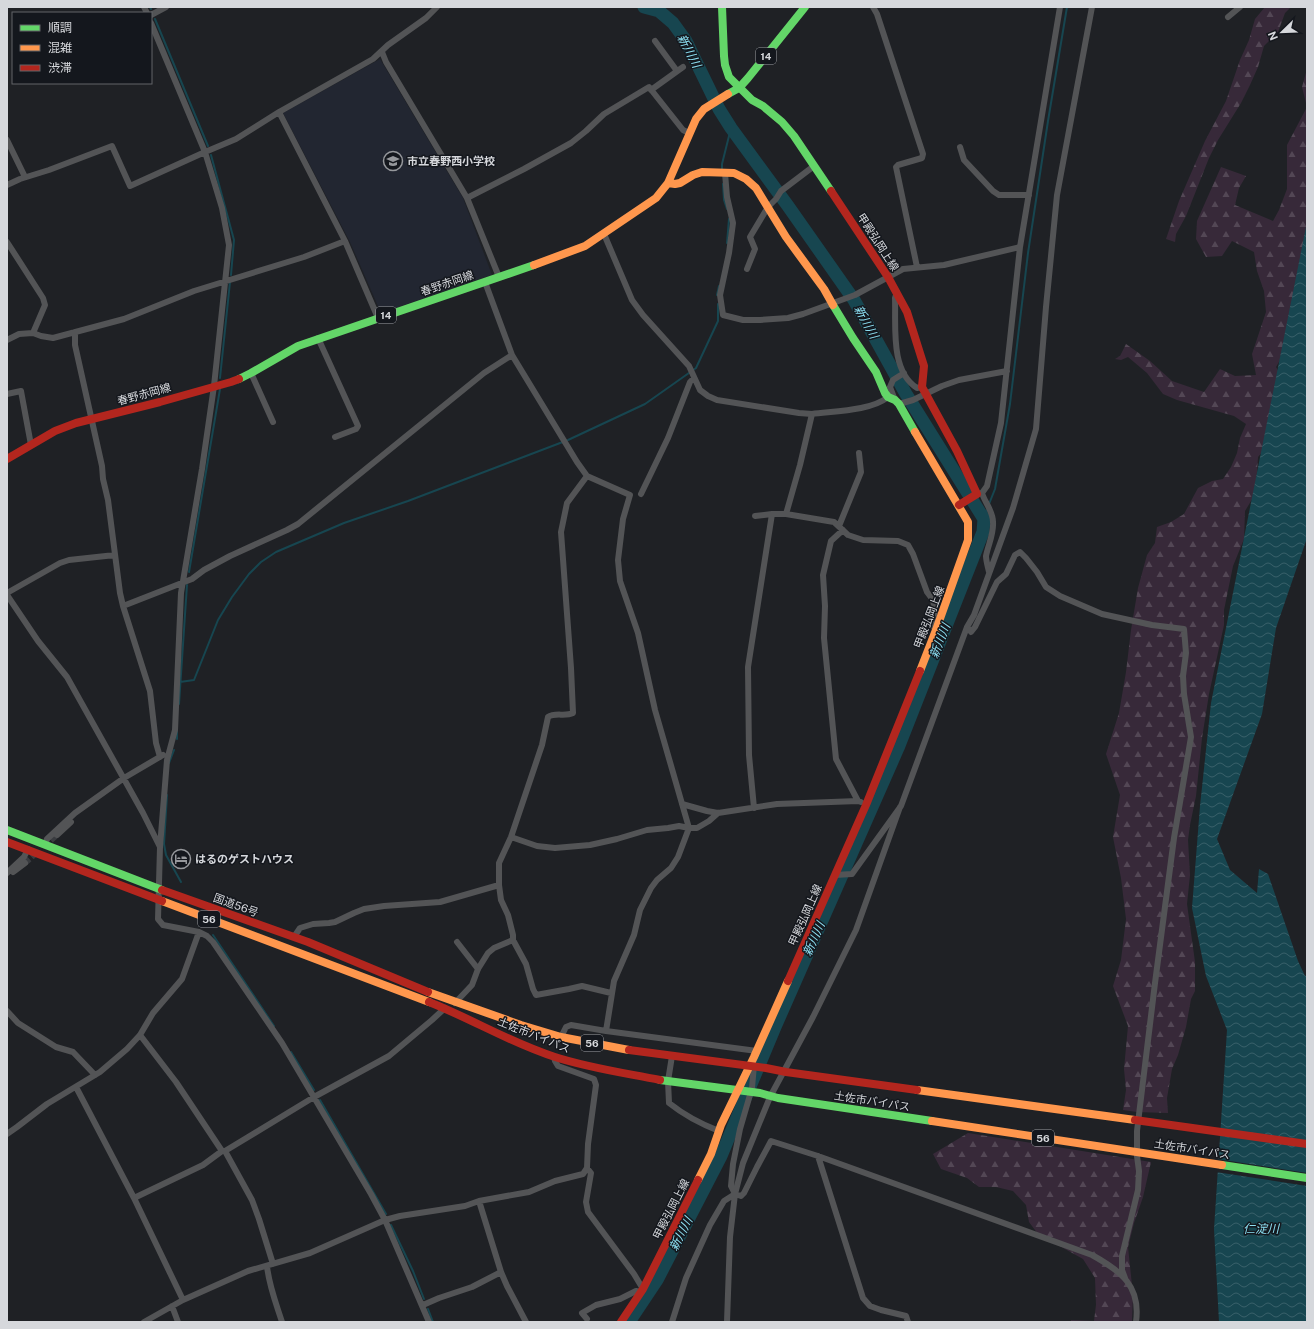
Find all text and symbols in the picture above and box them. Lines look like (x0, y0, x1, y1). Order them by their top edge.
legend (12, 12, 152, 84)
north arrow (1262, 12, 1302, 52)
text: 順調 (48, 21, 72, 35)
text: N (1266, 30, 1280, 42)
water label: 新川川 (674, 32, 705, 72)
text: 混雑 (48, 41, 72, 55)
road number: 14 (756, 48, 776, 64)
text: 渋滞 (48, 61, 72, 75)
school or university icon: 市立春野西小学校 (382, 150, 404, 172)
place label: 市立春野西小学校 (407, 155, 495, 167)
street label: 甲殿弘岡上線 (855, 211, 901, 273)
street label: 春野赤岡線 (419, 268, 475, 298)
water label: 新川川 (851, 303, 882, 343)
road number: 14 (376, 307, 396, 323)
street label: 春野赤岡線 (116, 381, 172, 407)
street label: 甲殿弘岡上線 (912, 584, 946, 650)
water label: 新川川 (927, 620, 954, 660)
hotel icon: はるのゲストハウス (170, 848, 192, 870)
place label: はるのゲストハウス (195, 853, 294, 865)
street label: 甲殿弘岡上線 (786, 882, 824, 948)
street label: 国道56号 (212, 891, 260, 919)
road number: 56 (198, 911, 220, 927)
water label: 新川川 (800, 918, 829, 958)
street label: 土佐市バイパス (496, 1015, 572, 1055)
road number: 56 (581, 1035, 603, 1051)
street label: 土佐市バイパス (833, 1089, 911, 1113)
road number: 56 (1032, 1130, 1054, 1146)
street label: 土佐市バイパス (1153, 1137, 1231, 1161)
street label: 甲殿弘岡上線 (651, 1177, 691, 1241)
water label: 新川川 (667, 1213, 696, 1253)
water label: 仁淀川 (1243, 1222, 1281, 1236)

